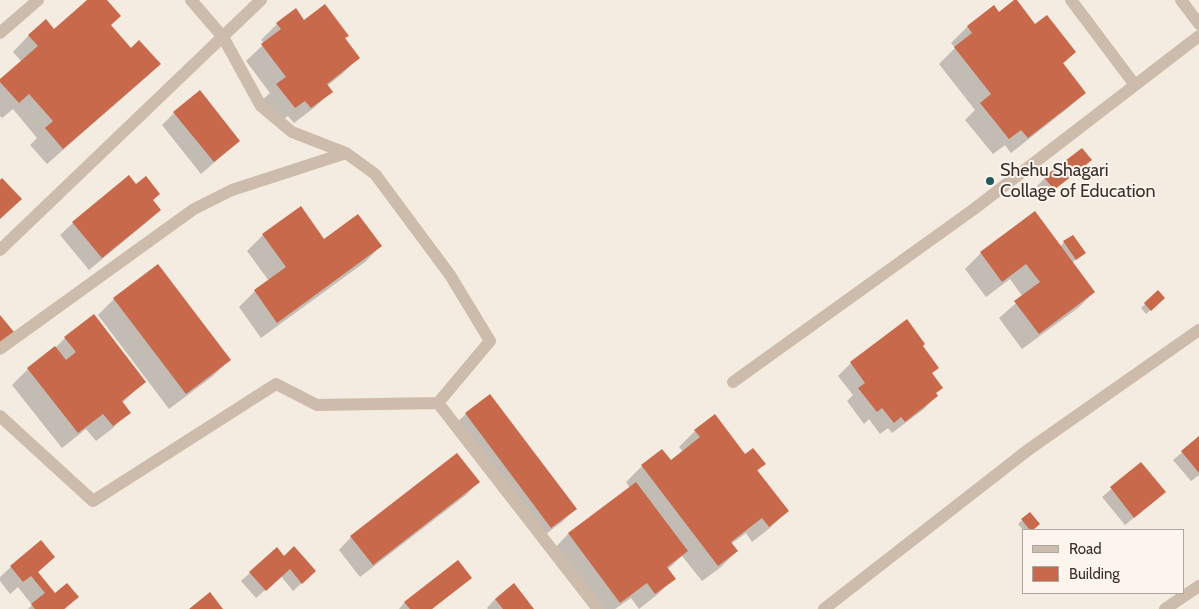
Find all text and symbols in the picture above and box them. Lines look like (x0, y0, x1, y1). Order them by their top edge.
place label: Shehu Shagari Collage of Education (1000, 160, 1156, 202)
marker: Shehu Shagari Collage of Education (984, 175, 996, 187)
legend (1022, 529, 1184, 594)
text: Road (1069, 540, 1102, 558)
text: Building (1069, 565, 1120, 583)

